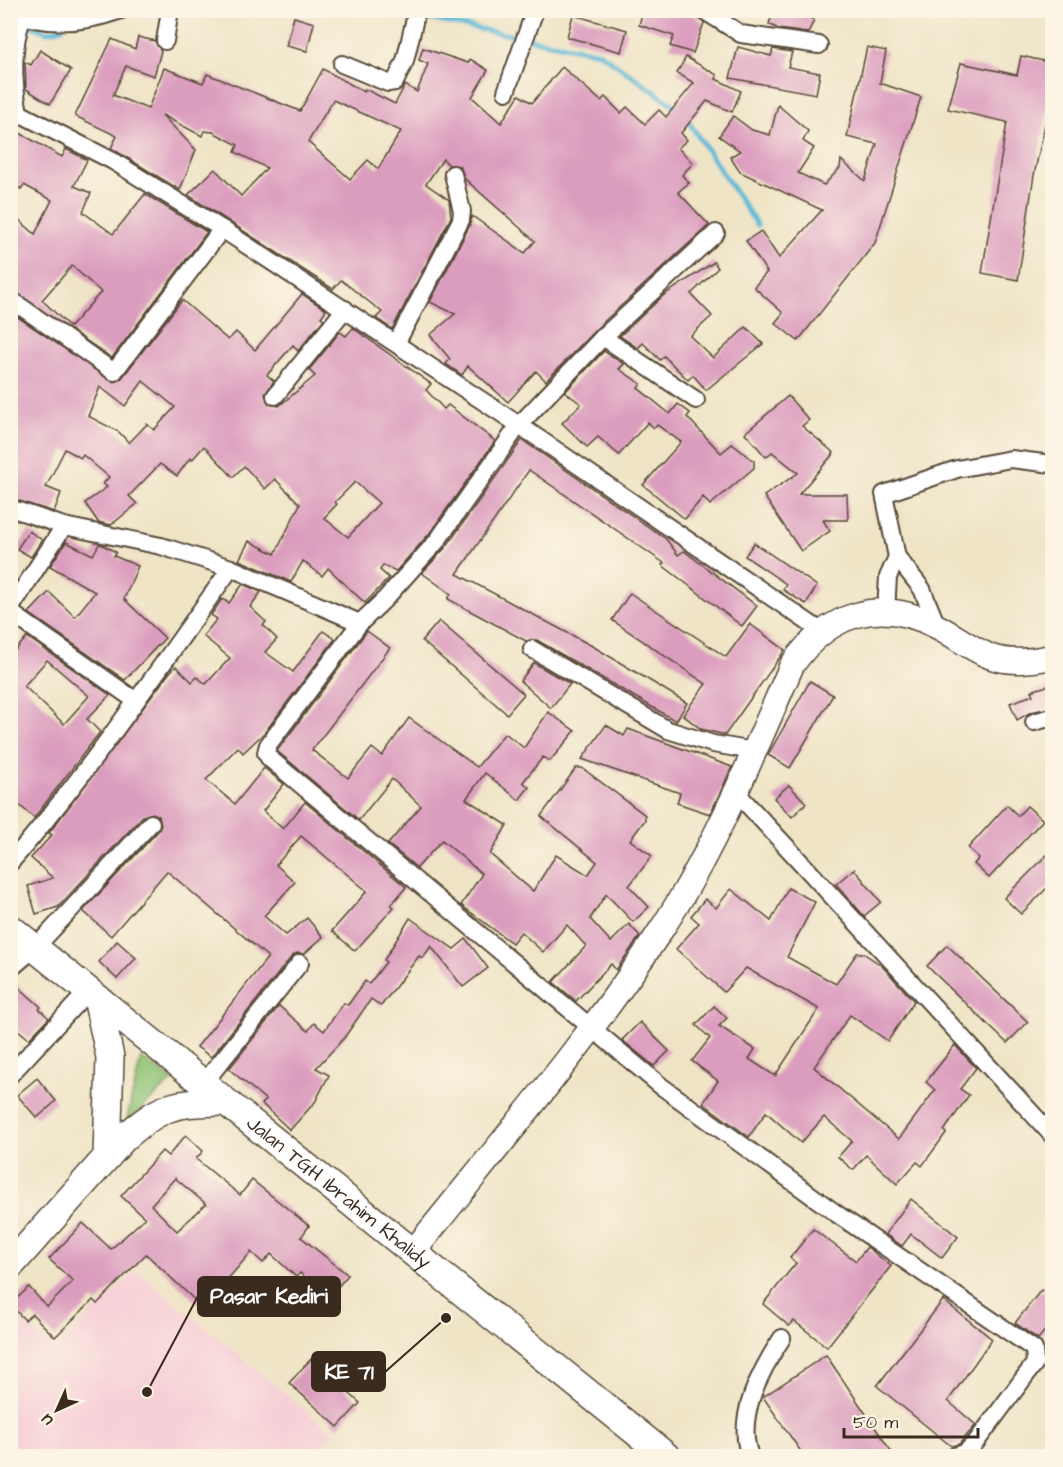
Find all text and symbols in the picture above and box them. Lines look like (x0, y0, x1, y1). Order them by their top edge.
street label: Jalan TGH Ibrahim Khalidy (240, 1110, 437, 1276)
callout: Pasar Kediri (198, 1277, 340, 1316)
text: Pasar Kediri (210, 1282, 329, 1311)
callout: KE 71 (312, 1352, 385, 1391)
text: KE 71 (324, 1358, 374, 1387)
north arrow (27, 1380, 87, 1440)
scale bar (844, 1401, 978, 1439)
text: U (36, 1409, 58, 1431)
text: 50 m (853, 1410, 898, 1435)

